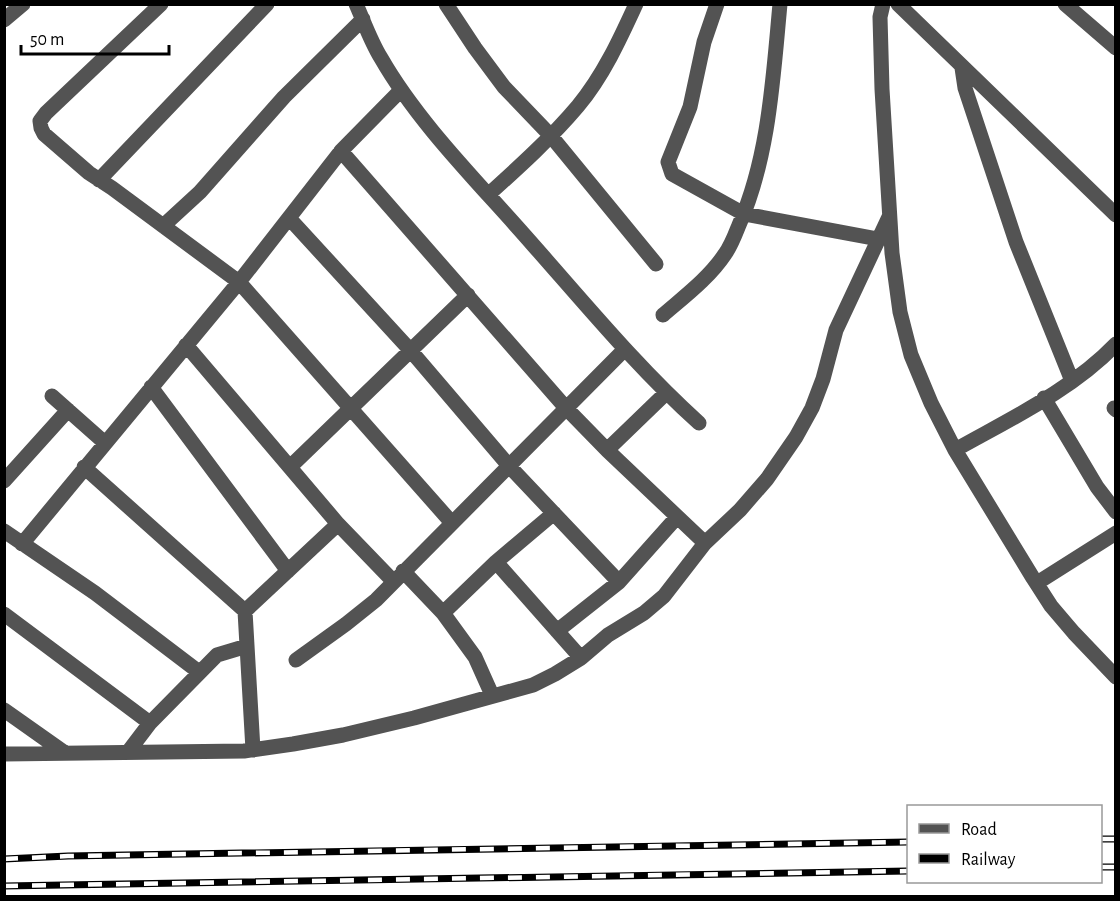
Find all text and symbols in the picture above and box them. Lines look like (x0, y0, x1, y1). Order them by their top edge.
scale bar (21, 18, 170, 56)
text: 50 m (30, 31, 64, 49)
legend (907, 805, 1102, 883)
text: Road (961, 821, 997, 839)
text: Railway (961, 851, 1016, 869)

